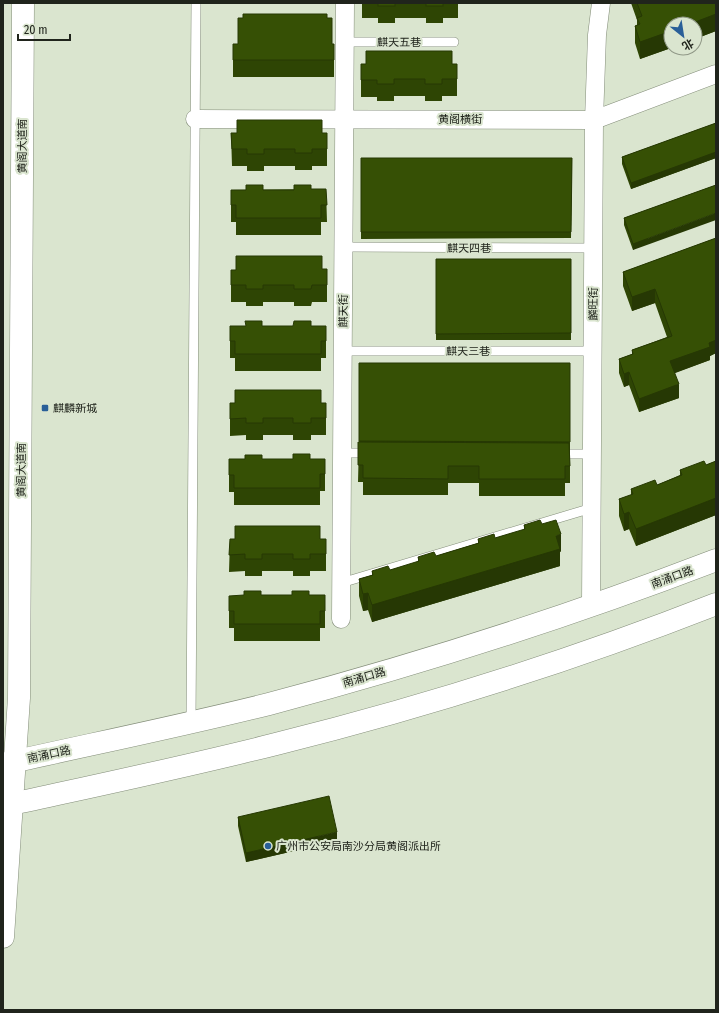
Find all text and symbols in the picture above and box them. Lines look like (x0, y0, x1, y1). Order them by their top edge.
scale bar (18, 16, 70, 42)
north arrow (663, 16, 703, 56)
text: 20 m (24, 23, 48, 37)
street label: 麒天五巷 (377, 36, 421, 49)
text: 北 (680, 36, 696, 53)
street label: 黄阁横街 (438, 113, 482, 126)
street label: 黄阁大道南 (16, 119, 29, 174)
street label: 麒天四巷 (447, 242, 491, 255)
street label: 麟旺街 (587, 288, 600, 321)
street label: 麒天街 (337, 295, 350, 328)
street label: 麒天三巷 (446, 345, 490, 358)
place label: 麒麟新城 (53, 402, 97, 415)
marker: 麒麟新城 (40, 403, 50, 413)
street label: 黄阁大道南 (15, 443, 28, 498)
street label: 南涌口路 (649, 564, 695, 591)
street label: 南涌口路 (341, 665, 387, 690)
street label: 南涌口路 (26, 744, 72, 765)
place label: 广州市公安局南沙分局黄阁派出所 (276, 840, 441, 853)
marker: 广州市公安局南沙分局黄阁派出所 (263, 841, 273, 851)

